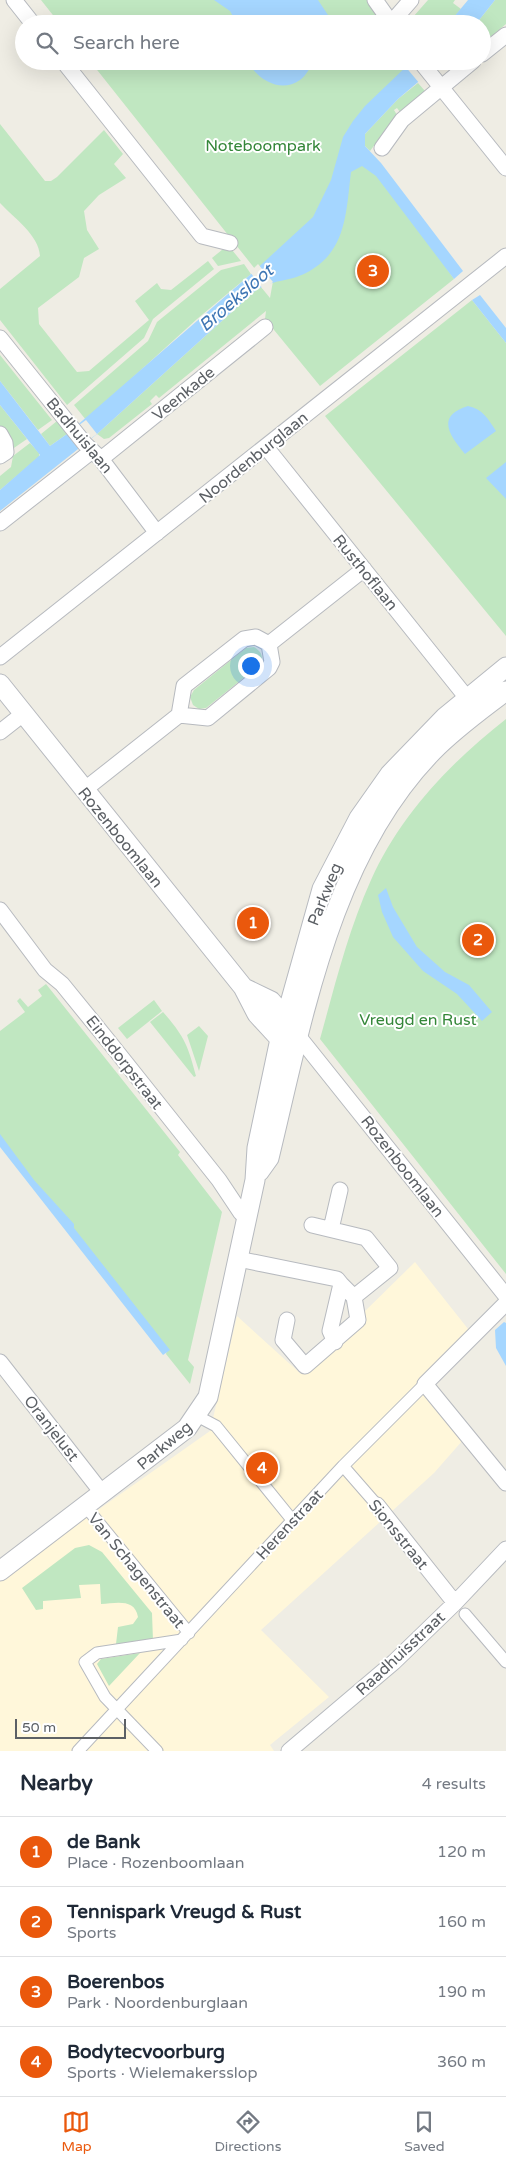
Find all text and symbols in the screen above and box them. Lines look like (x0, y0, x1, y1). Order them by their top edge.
search box (15, 15, 491, 70)
icon: search (33, 29, 61, 57)
text: Search here (73, 32, 180, 54)
park label: Noteboompark (205, 136, 321, 156)
pin: 3 (357, 252, 389, 290)
water label: Broeksloot (194, 258, 279, 336)
street label: Veenkade (148, 362, 219, 425)
street label: Badhuislaan (42, 394, 117, 478)
street label: Noordenburglaan (195, 408, 312, 508)
street label: Rusthoflaan (328, 531, 402, 615)
your location (238, 653, 264, 679)
street label: Rozenboomlaan (73, 783, 167, 892)
street label: Parkweg (303, 860, 347, 929)
pin: 1 (237, 904, 269, 942)
pin: 2 (462, 921, 494, 959)
park label: Vreugd en Rust (359, 1010, 477, 1030)
street label: Einddorpstraat (81, 1012, 167, 1114)
street label: Rozenboomlaan (356, 1112, 448, 1222)
street label: Oranjelust (19, 1392, 83, 1466)
street label: Parkweg (133, 1417, 196, 1475)
pin: 4 (246, 1449, 278, 1487)
street label: Herenstraat (252, 1485, 328, 1564)
street label: Sionsstraat (364, 1495, 433, 1574)
street label: Van Schagenstraat (83, 1509, 189, 1632)
street label: Raadhuisstraat (352, 1607, 449, 1700)
scale bar (15, 1716, 126, 1739)
text: 50 m (22, 1719, 56, 1736)
text: Nearby (20, 1771, 93, 1796)
text: 4 results (422, 1774, 486, 1794)
text: de Bank (67, 1831, 140, 1853)
text: 1 (31, 1842, 41, 1862)
text: 120 m (437, 1842, 486, 1862)
text: Place · Rozenboomlaan (67, 1853, 244, 1873)
text: Tennispark Vreugd & Rust (67, 1901, 301, 1923)
text: 2 (31, 1912, 41, 1932)
text: 160 m (437, 1912, 486, 1932)
text: Sports (67, 1923, 116, 1943)
text: Boerenbos (67, 1971, 164, 1993)
text: 3 (31, 1982, 41, 2002)
text: 190 m (437, 1982, 486, 2002)
text: Park · Noordenburglaan (67, 1993, 248, 2013)
text: Bodytecvoorburg (67, 2041, 225, 2063)
text: 4 (31, 2052, 41, 2072)
text: 360 m (437, 2052, 486, 2072)
text: Sports · Wielemakersslop (67, 2063, 258, 2083)
tab: Map (61, 2108, 92, 2155)
tab: Directions (214, 2108, 281, 2155)
tab: Saved (404, 2108, 445, 2155)

